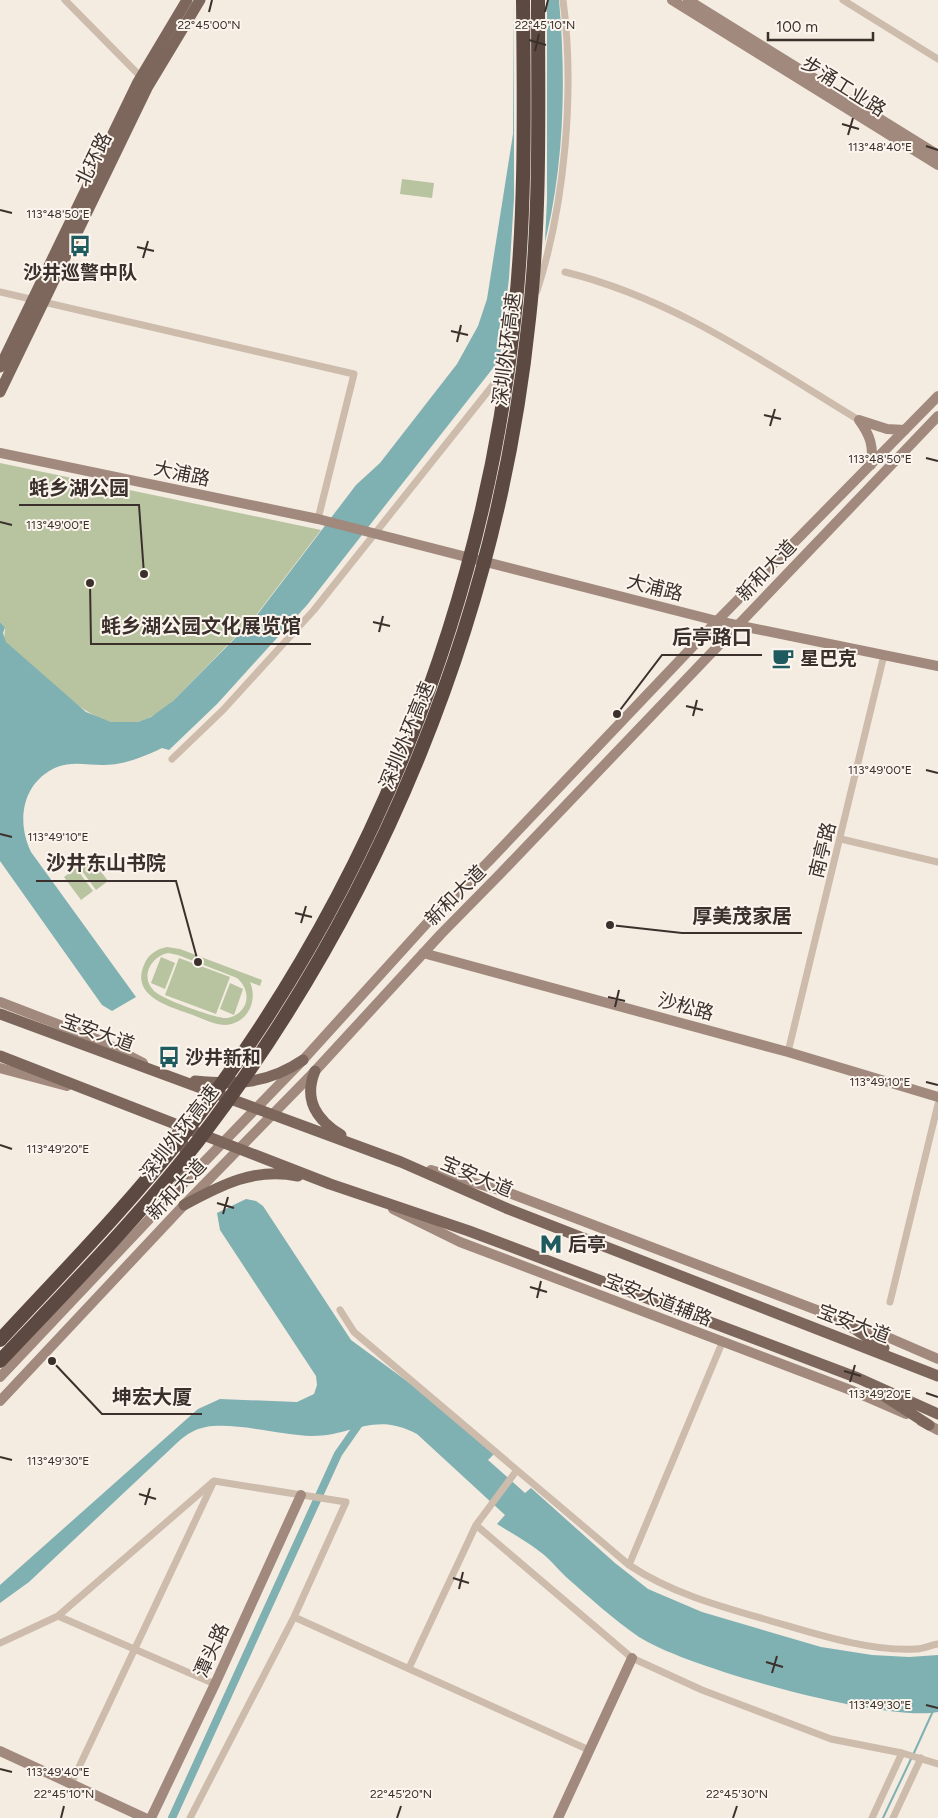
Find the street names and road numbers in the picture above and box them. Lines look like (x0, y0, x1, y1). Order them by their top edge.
street label: 步涌工业路 (797, 51, 890, 121)
street label: 北环路 (71, 129, 116, 190)
street label: 深圳外环高速 (488, 291, 525, 407)
street label: 大浦路 (152, 456, 212, 491)
street label: 新和大道 (732, 535, 801, 606)
street label: 大浦路 (624, 569, 685, 606)
street label: 深圳外环高速 (374, 678, 438, 792)
street label: 南亭路 (804, 820, 841, 881)
street label: 新和大道 (420, 860, 490, 930)
street label: 沙松路 (655, 988, 716, 1025)
street label: 宝安大道 (58, 1009, 137, 1056)
street label: 深圳外环高速 (135, 1080, 224, 1184)
street label: 宝安大道 (437, 1151, 516, 1202)
street label: 新和大道 (142, 1154, 211, 1225)
street label: 宝安大道辅路 (600, 1268, 715, 1331)
street label: 宝安大道 (814, 1299, 893, 1348)
street label: 潭头路 (189, 1619, 234, 1681)

